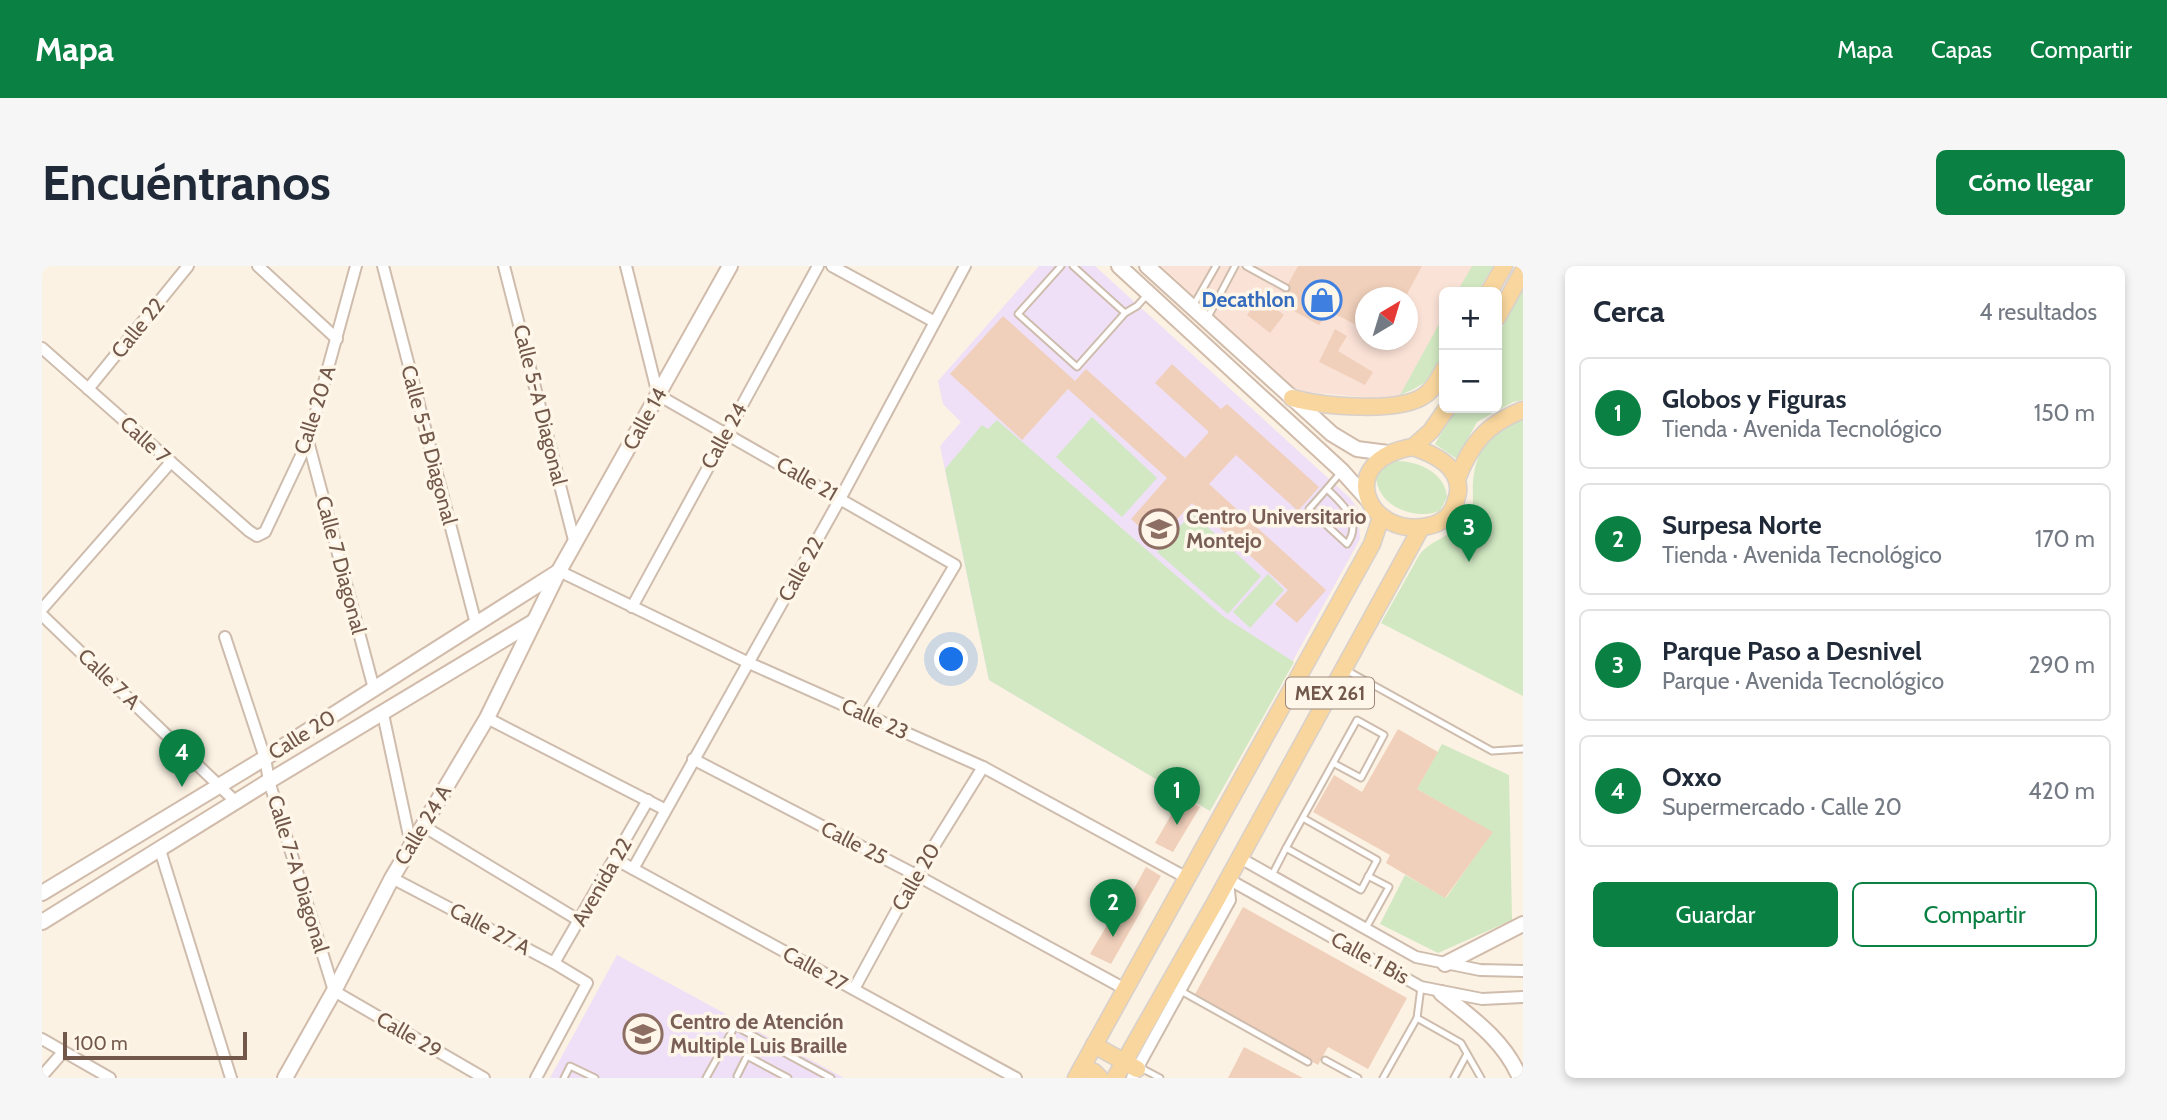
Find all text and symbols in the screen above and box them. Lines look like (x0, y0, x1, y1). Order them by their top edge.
text: Mapa (35, 29, 114, 69)
text: Mapa (1837, 35, 1893, 64)
text: Capas (1931, 35, 1992, 64)
text: Compartir (2030, 35, 2132, 64)
button: Cómo llegar (1936, 150, 2125, 215)
text: Encuéntranos (42, 153, 331, 212)
shop icon: Decathlon (1301, 279, 1343, 321)
place label: Decathlon (1202, 287, 1295, 312)
north arrow (1355, 287, 1418, 350)
map controls (1439, 287, 1502, 413)
button: + (1439, 287, 1502, 350)
street label: Calle 22 (106, 292, 169, 363)
text: Cerca (1593, 293, 1665, 330)
text: 4 resultados (1979, 298, 2097, 326)
street label: Calle 5-A Diagonal (508, 322, 573, 488)
button: − (1439, 350, 1502, 413)
street label: Calle 20 A (288, 362, 341, 457)
street label: Calle 5-B Diagonal (396, 362, 463, 527)
street label: Calle 14 (617, 383, 672, 454)
text: Globos y Figuras (1662, 383, 1846, 415)
street label: Calle 24 (695, 398, 752, 473)
text: 1 (1614, 399, 1622, 427)
text: 150 m (2034, 399, 2095, 427)
street label: Calle 7 (115, 411, 176, 469)
text: Tienda · Avenida Tecnológico (1662, 415, 1942, 443)
street label: Calle 21 (772, 451, 842, 506)
street label: Calle 7 Diagonal (311, 493, 372, 637)
place label: Centro Universitario Montejo (1186, 504, 1366, 553)
pin: 3 (1446, 504, 1492, 562)
school or university icon: Centro Universitario Montejo (1138, 508, 1180, 550)
text: Surpesa Norte (1662, 509, 1822, 541)
text: 2 (1612, 525, 1624, 553)
text: 170 m (2035, 525, 2095, 553)
street label: Calle 22 (773, 532, 829, 606)
text: Tienda · Avenida Tecnológico (1662, 541, 1942, 569)
text: Parque Paso a Desnivel (1662, 635, 1922, 667)
your location (934, 642, 968, 676)
street label: Calle 7 A (73, 643, 146, 714)
text: 3 (1612, 651, 1624, 679)
text: 290 m (2028, 651, 2095, 679)
text: Parque · Avenida Tecnológico (1662, 667, 1944, 695)
road number: MEX 261 (1286, 678, 1374, 708)
street label: Calle 23 (838, 693, 913, 744)
street label: Calle 20 (264, 704, 340, 765)
pin: 4 (159, 729, 205, 787)
text: Oxxo (1662, 761, 1721, 793)
pin: 1 (1154, 767, 1200, 825)
text: 4 (1611, 777, 1625, 805)
text: 420 m (2028, 777, 2095, 805)
street label: Calle 24 A (389, 780, 456, 869)
street label: Calle 7-A Diagonal (263, 792, 334, 956)
text: Supermercado · Calle 20 (1662, 793, 1902, 821)
street label: Calle 25 (817, 815, 891, 870)
street label: Avenida 22 (566, 833, 637, 930)
street label: Calle 20 (886, 838, 945, 915)
pin: 2 (1090, 879, 1136, 937)
button: Guardar (1593, 882, 1838, 947)
button: Compartir (1852, 882, 2097, 947)
street label: Calle 27 A (446, 897, 535, 960)
street label: Calle 1 Bis (1327, 926, 1414, 989)
street label: Calle 27 (779, 941, 852, 997)
street label: Calle 29 (372, 1006, 446, 1063)
place label: Centro de Atención Multiple Luis Braille (670, 1009, 847, 1058)
school or university icon: Centro de Atención Multiple Luis Braille (622, 1013, 664, 1055)
scale bar (63, 1029, 247, 1061)
text: 100 m (74, 1032, 128, 1055)

